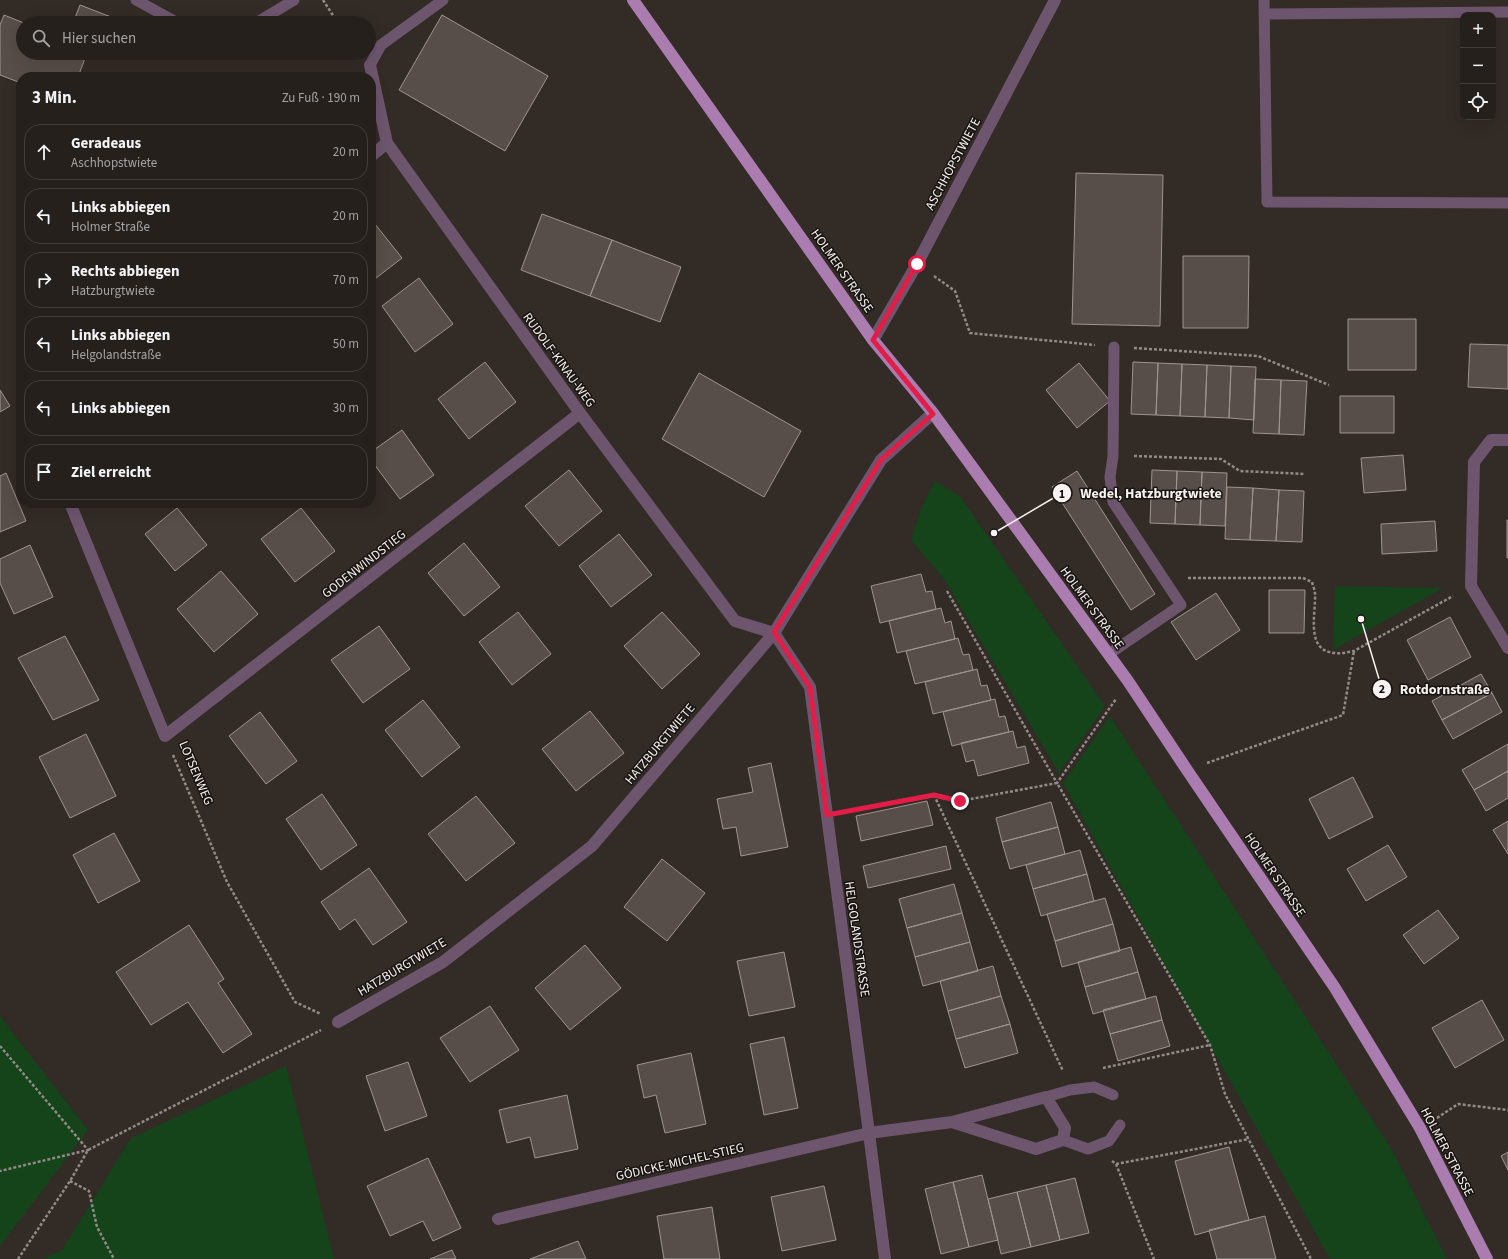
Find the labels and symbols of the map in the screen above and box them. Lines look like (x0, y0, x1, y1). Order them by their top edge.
street label: ASCHHOPSTWIETE (921, 115, 985, 213)
street label: HOLMER STRASSE (806, 226, 878, 317)
route start (908, 255, 926, 273)
street label: RUDOLF-KINAU-WEG (519, 309, 599, 411)
callout: Wedel, Hatzburgtwiete (1052, 480, 1229, 506)
text: Wedel, Hatzburgtwiete (1080, 484, 1222, 504)
text: 1 (1059, 486, 1065, 503)
street label: GODENWINDSTIEG (318, 526, 410, 602)
street label: HOLMER STRASSE (1056, 563, 1128, 653)
callout: Rotdornstraße (1372, 676, 1498, 702)
text: Rotdornstraße (1400, 680, 1490, 700)
text: 2 (1379, 681, 1385, 698)
street label: HATZBURGTWIETE (621, 700, 699, 788)
street label: LOTSENWEG (174, 738, 218, 808)
route end (951, 792, 969, 810)
street label: HOLMER STRASSE (1240, 829, 1310, 921)
street label: HELGOLANDSTRASSE (840, 880, 874, 998)
street label: HATZBURGTWIETE (354, 933, 450, 1001)
street label: HOLMER STRASSE (1416, 1104, 1478, 1200)
street label: GÖDICKE-MICHEL-STIEG (614, 1139, 746, 1185)

